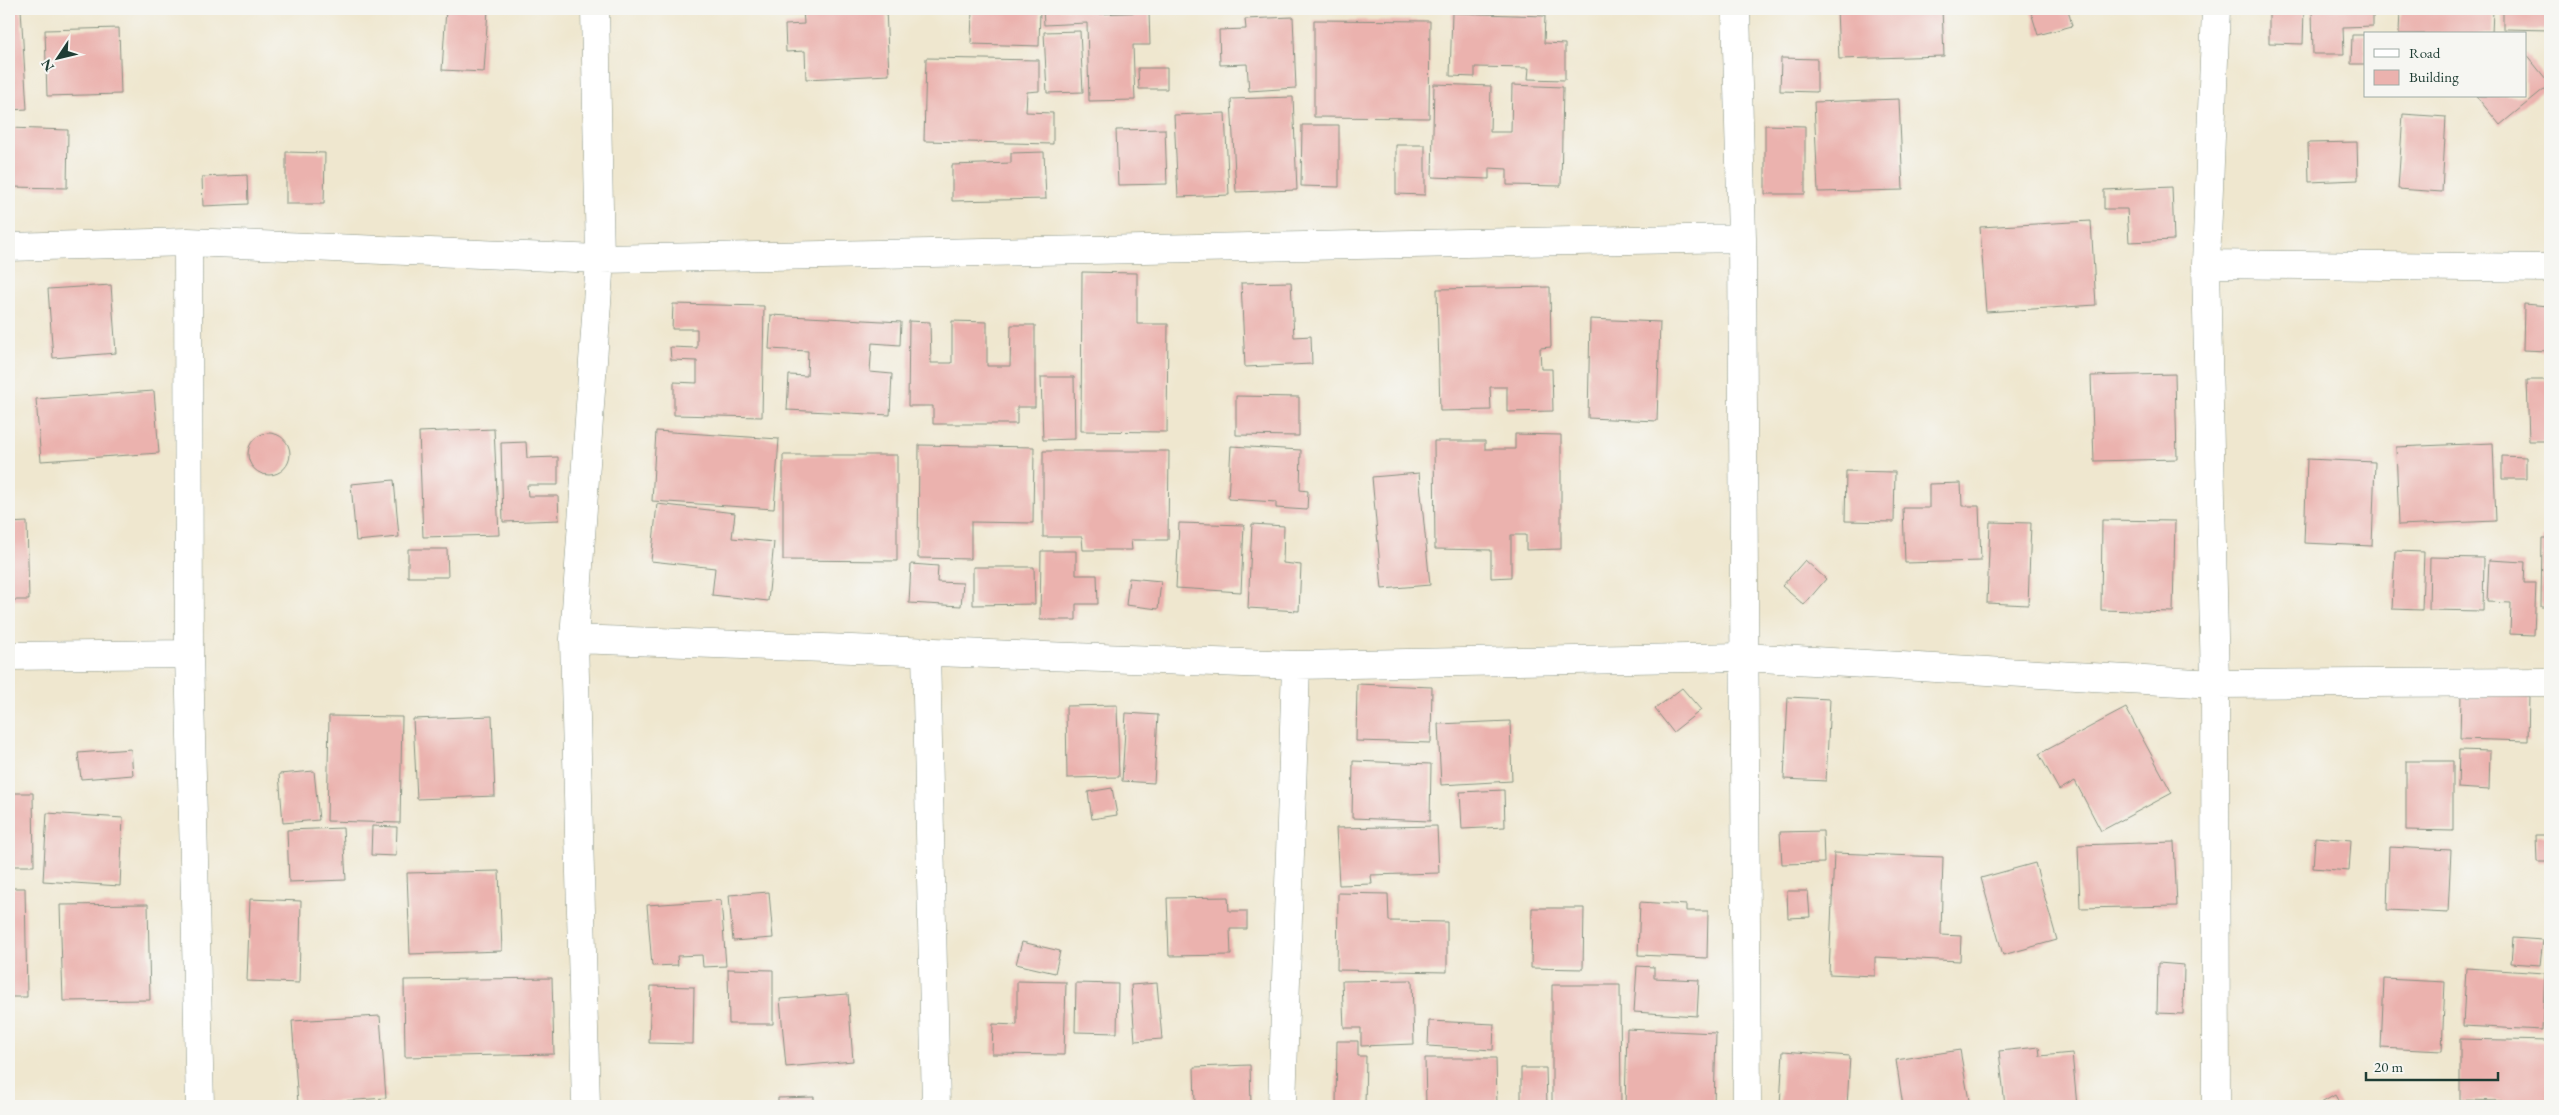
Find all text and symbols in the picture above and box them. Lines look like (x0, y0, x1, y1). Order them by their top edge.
north arrow (32, 32, 82, 82)
legend (2364, 32, 2526, 98)
text: Road (2409, 43, 2441, 62)
text: N (36, 55, 58, 75)
text: Building (2409, 67, 2459, 86)
scale bar (2366, 1050, 2499, 1082)
text: 20 m (2374, 1057, 2403, 1076)

